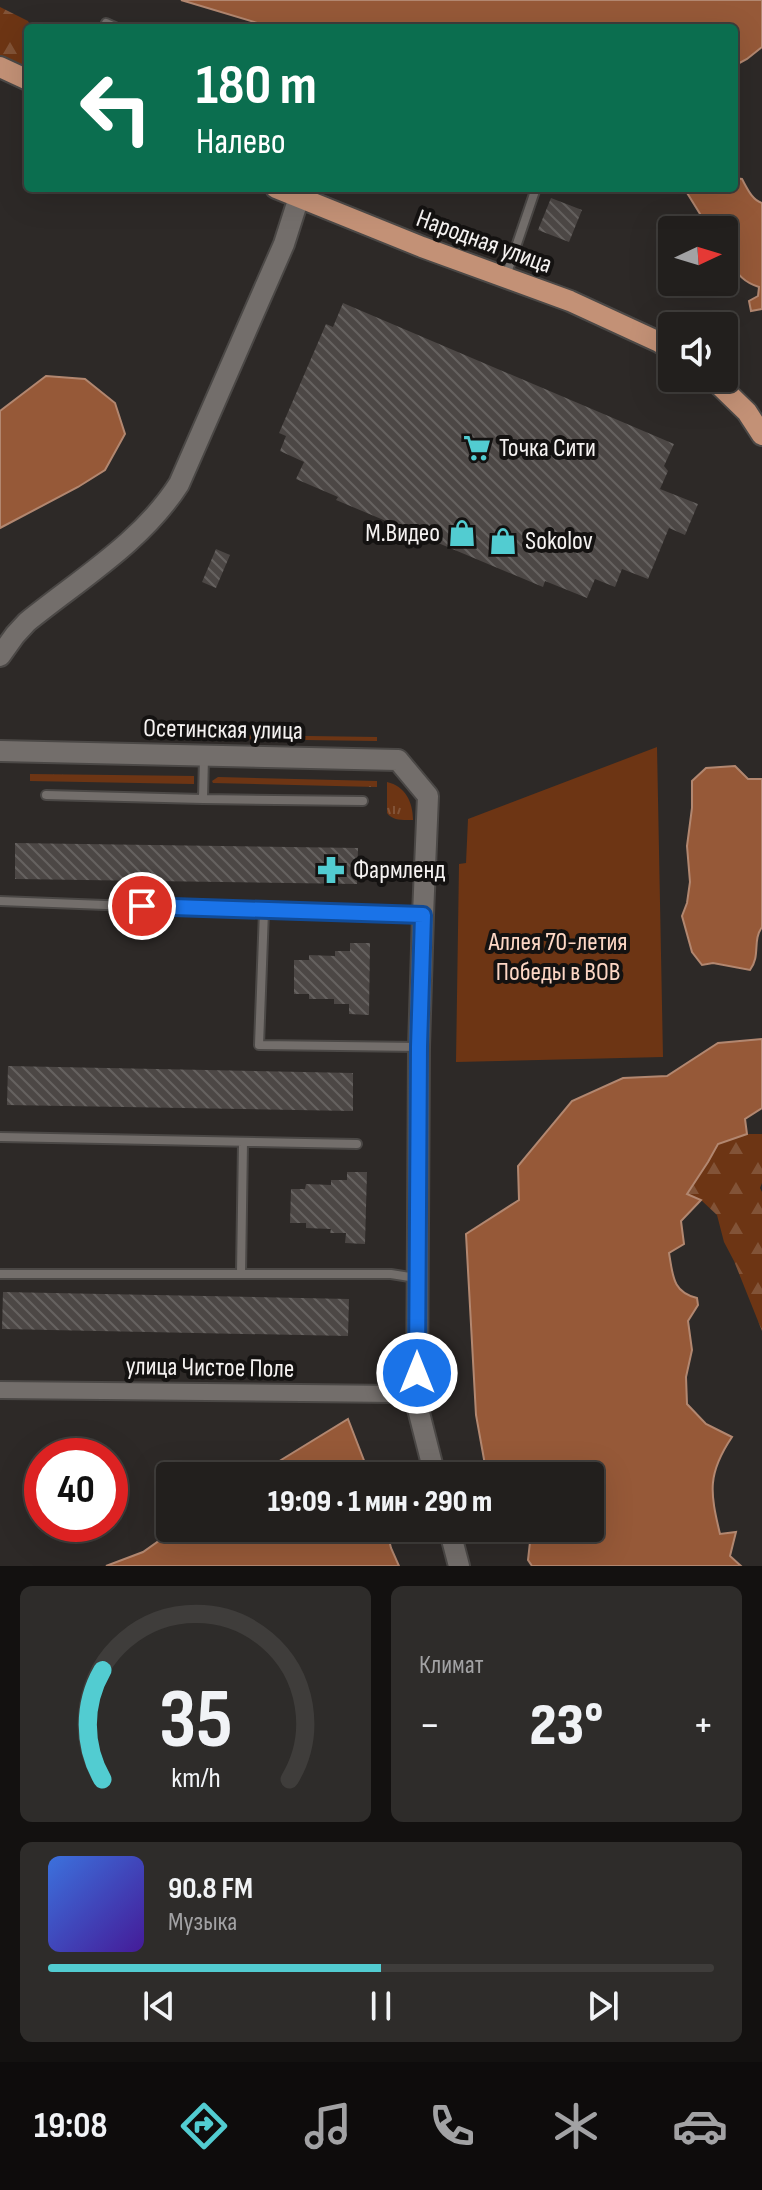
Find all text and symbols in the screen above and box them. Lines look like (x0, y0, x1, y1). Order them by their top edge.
text: 180 m (196, 53, 317, 120)
icon: left (64, 56, 168, 160)
text: Налево (196, 121, 286, 164)
street label: Народная улица (412, 203, 556, 281)
north arrow (658, 216, 738, 296)
map controls (658, 216, 738, 392)
button: sound (658, 312, 738, 392)
supermarket icon: Точка Сити (462, 433, 492, 463)
place label: Точка Сити (499, 433, 596, 464)
place label: М.Видео (365, 518, 440, 549)
shop icon: М.Видео (447, 518, 477, 548)
shop icon: Sokolov (488, 526, 518, 556)
place label: Sokolov (525, 526, 593, 557)
street label: Осетинская улица (143, 713, 303, 747)
pharmacy icon: Фармленд (316, 855, 346, 885)
place label: Фармленд (353, 855, 445, 886)
pin (108, 872, 176, 940)
icon: arrive (120, 884, 164, 928)
park label: Аллея 70-летия Победы в ВОВ (487, 927, 628, 988)
position arrow (375, 1331, 459, 1415)
street label: улица Чистое Поле (125, 1351, 295, 1385)
speed limit sign: 40 (24, 1438, 128, 1542)
text: 19:09 · 1 мин · 290 m (268, 1484, 492, 1520)
text: Климат (419, 1650, 483, 1681)
text: 35 (159, 1671, 232, 1771)
text: 23° (530, 1690, 603, 1762)
text: − (419, 1699, 441, 1752)
text: + (692, 1699, 714, 1752)
text: km/h (171, 1761, 220, 1796)
text: 90.8 FM (168, 1871, 253, 1907)
text: Музыка (168, 1907, 237, 1938)
icon: previous (137, 1984, 181, 2028)
icon: pause (359, 1984, 403, 2028)
icon: next (581, 1984, 625, 2028)
icon: directions (176, 2098, 232, 2154)
icon: music (300, 2098, 356, 2154)
icon: phone (424, 2098, 480, 2154)
icon: climate (548, 2098, 604, 2154)
icon: car (672, 2098, 728, 2154)
text: 19:08 (34, 2105, 107, 2148)

